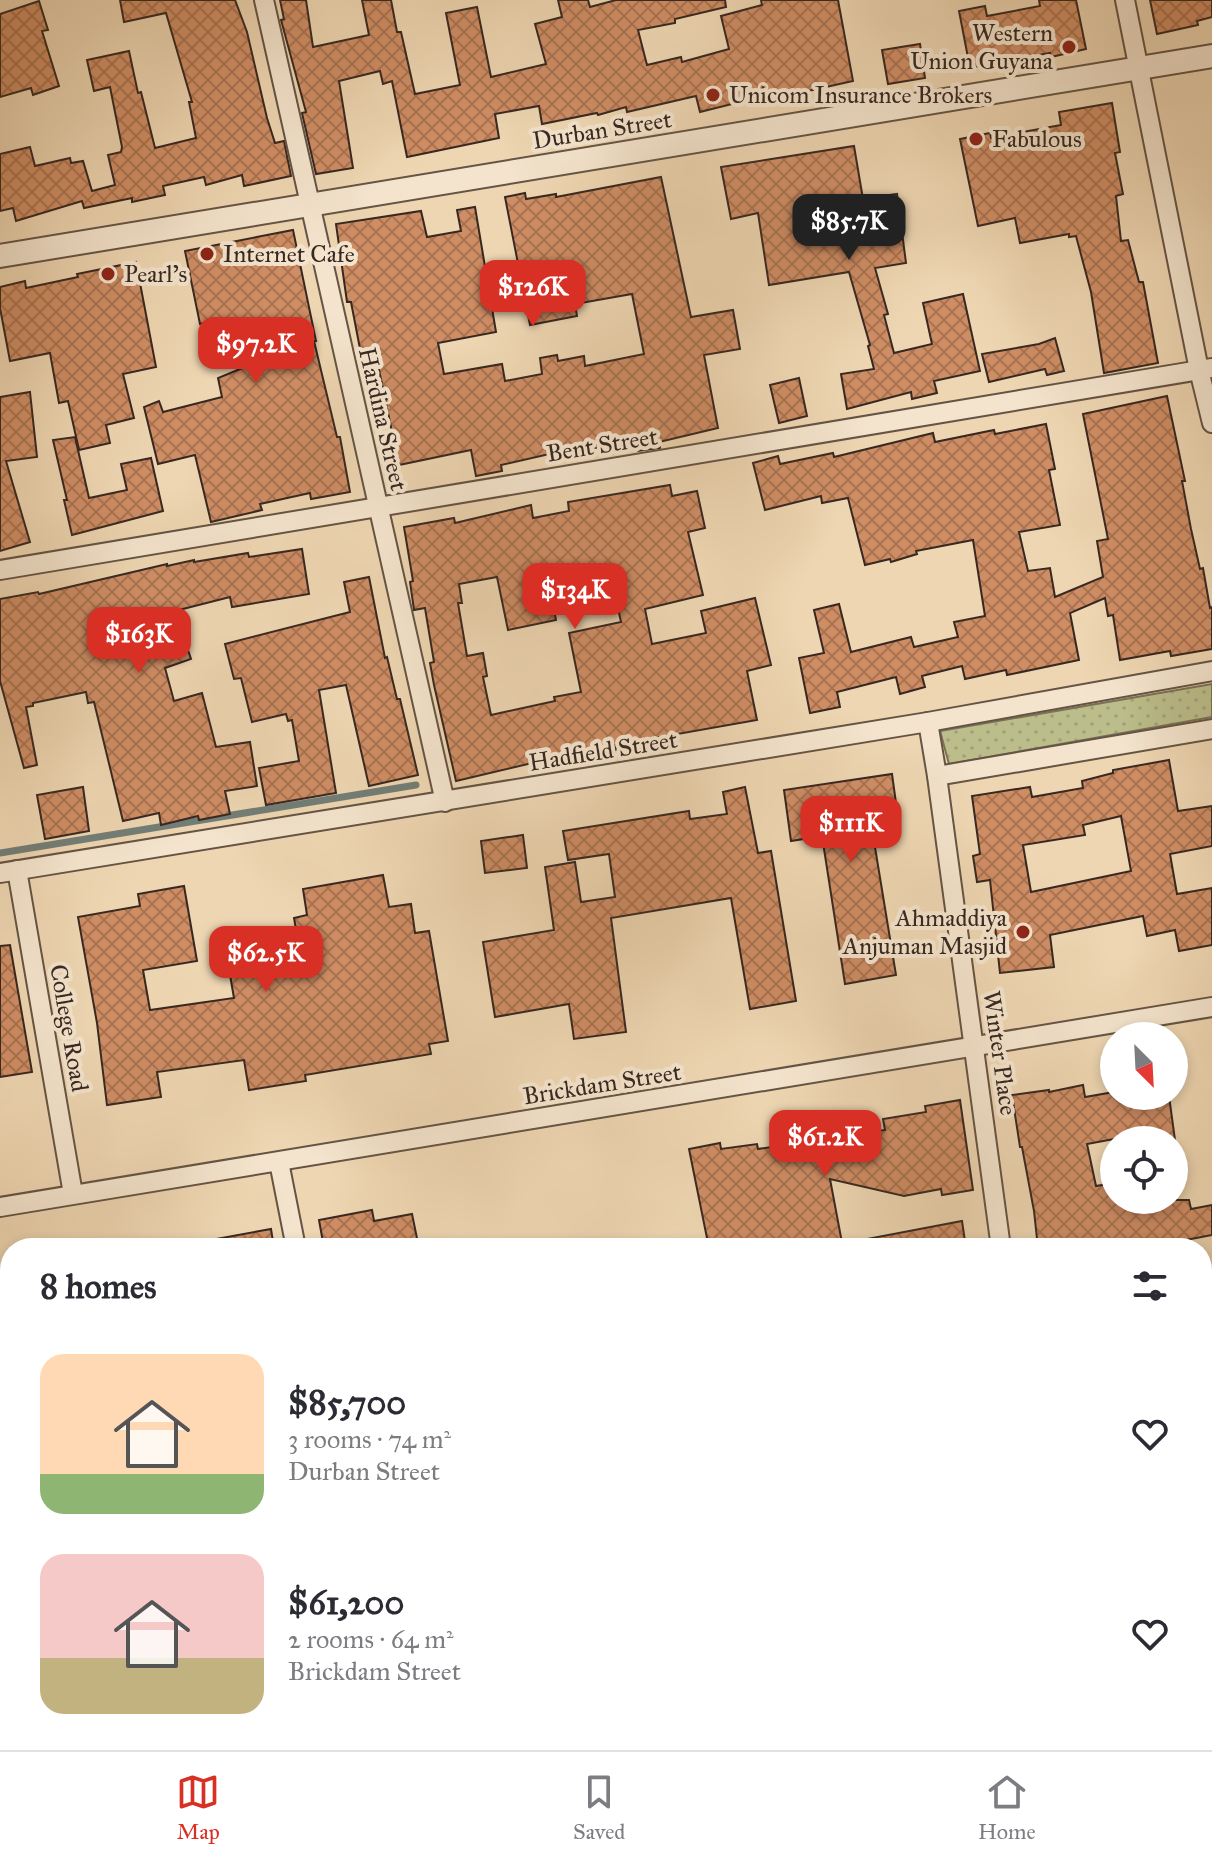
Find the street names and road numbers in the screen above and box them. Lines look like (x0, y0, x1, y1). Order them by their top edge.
street label: Durban Street (530, 104, 674, 156)
street label: Hardina Street (352, 344, 414, 494)
street label: Bent Street (544, 421, 660, 469)
street label: Hadfield Street (527, 724, 680, 778)
street label: College Road (43, 962, 95, 1094)
street label: Winter Place (976, 989, 1024, 1117)
street label: Brickdam Street (521, 1057, 684, 1111)

